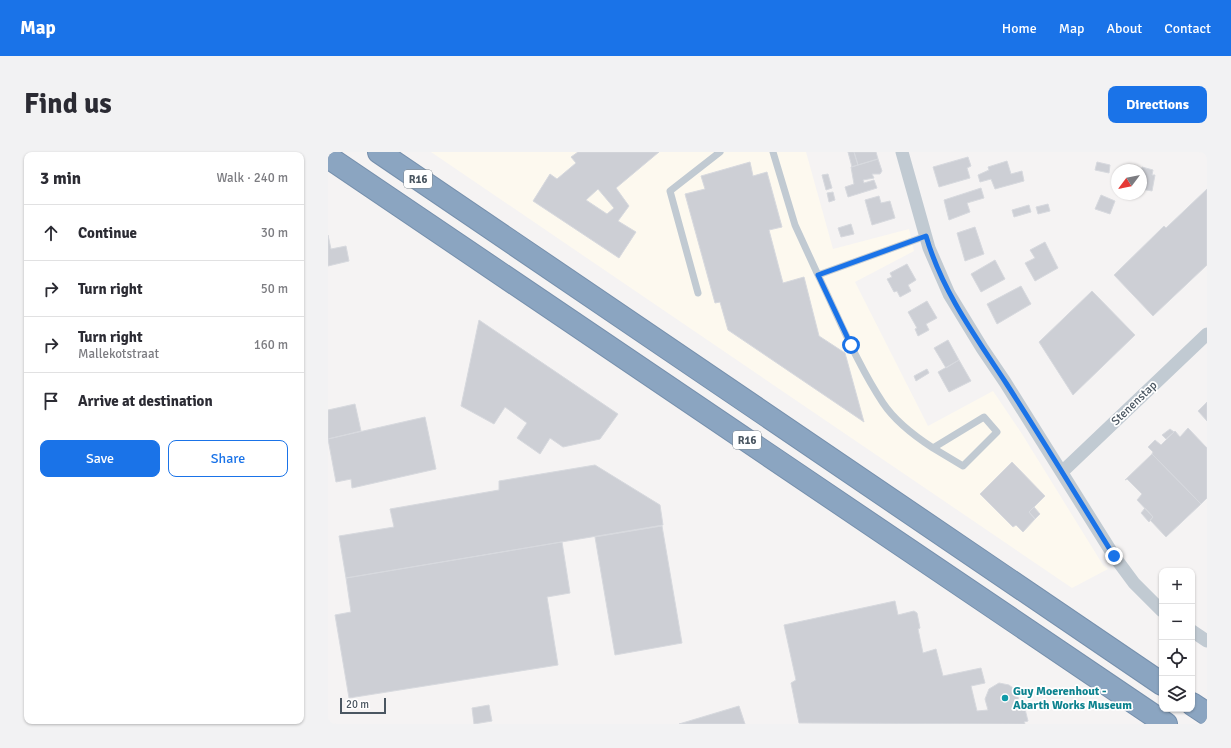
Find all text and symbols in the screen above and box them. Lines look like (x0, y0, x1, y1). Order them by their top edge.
text: Map (20, 16, 56, 40)
text: Home (1002, 20, 1037, 37)
text: Map (1059, 20, 1084, 37)
text: About (1106, 20, 1142, 37)
text: Contact (1164, 20, 1211, 37)
button: Directions (1108, 86, 1207, 123)
text: Find us (24, 87, 112, 121)
north arrow (1111, 164, 1147, 200)
text: 3 min (40, 168, 81, 189)
text: Walk · 240 m (217, 170, 288, 186)
road number: R16 (404, 170, 432, 188)
icon: ahead (40, 222, 62, 244)
text: Continue (78, 224, 137, 242)
text: 30 m (261, 225, 288, 241)
icon: right (40, 278, 62, 300)
text: Turn right (78, 280, 143, 298)
text: 50 m (261, 281, 288, 297)
text: Turn right (78, 328, 143, 346)
icon: right (40, 334, 62, 356)
route start (842, 336, 860, 354)
text: 160 m (254, 337, 288, 353)
text: Mallekotstraat (78, 346, 159, 362)
street label: Stenenstap (1108, 378, 1160, 429)
icon: arrive (40, 390, 62, 412)
text: Arrive at destination (78, 392, 213, 410)
road number: R16 (733, 431, 761, 449)
button: Save (40, 440, 160, 477)
button: Share (168, 440, 288, 477)
route end (1105, 547, 1123, 565)
map controls (1159, 568, 1195, 712)
button: + (1159, 568, 1195, 604)
button: − (1159, 604, 1195, 640)
button: locate (1159, 640, 1195, 676)
button: layers (1159, 676, 1195, 712)
place label: Guy Moerenhout - Abarth Works Museum (1013, 684, 1132, 713)
marker: Guy Moerenhout - Abarth Works Museum (1000, 693, 1010, 703)
scale bar (340, 696, 386, 715)
text: 20 m (346, 698, 369, 711)

